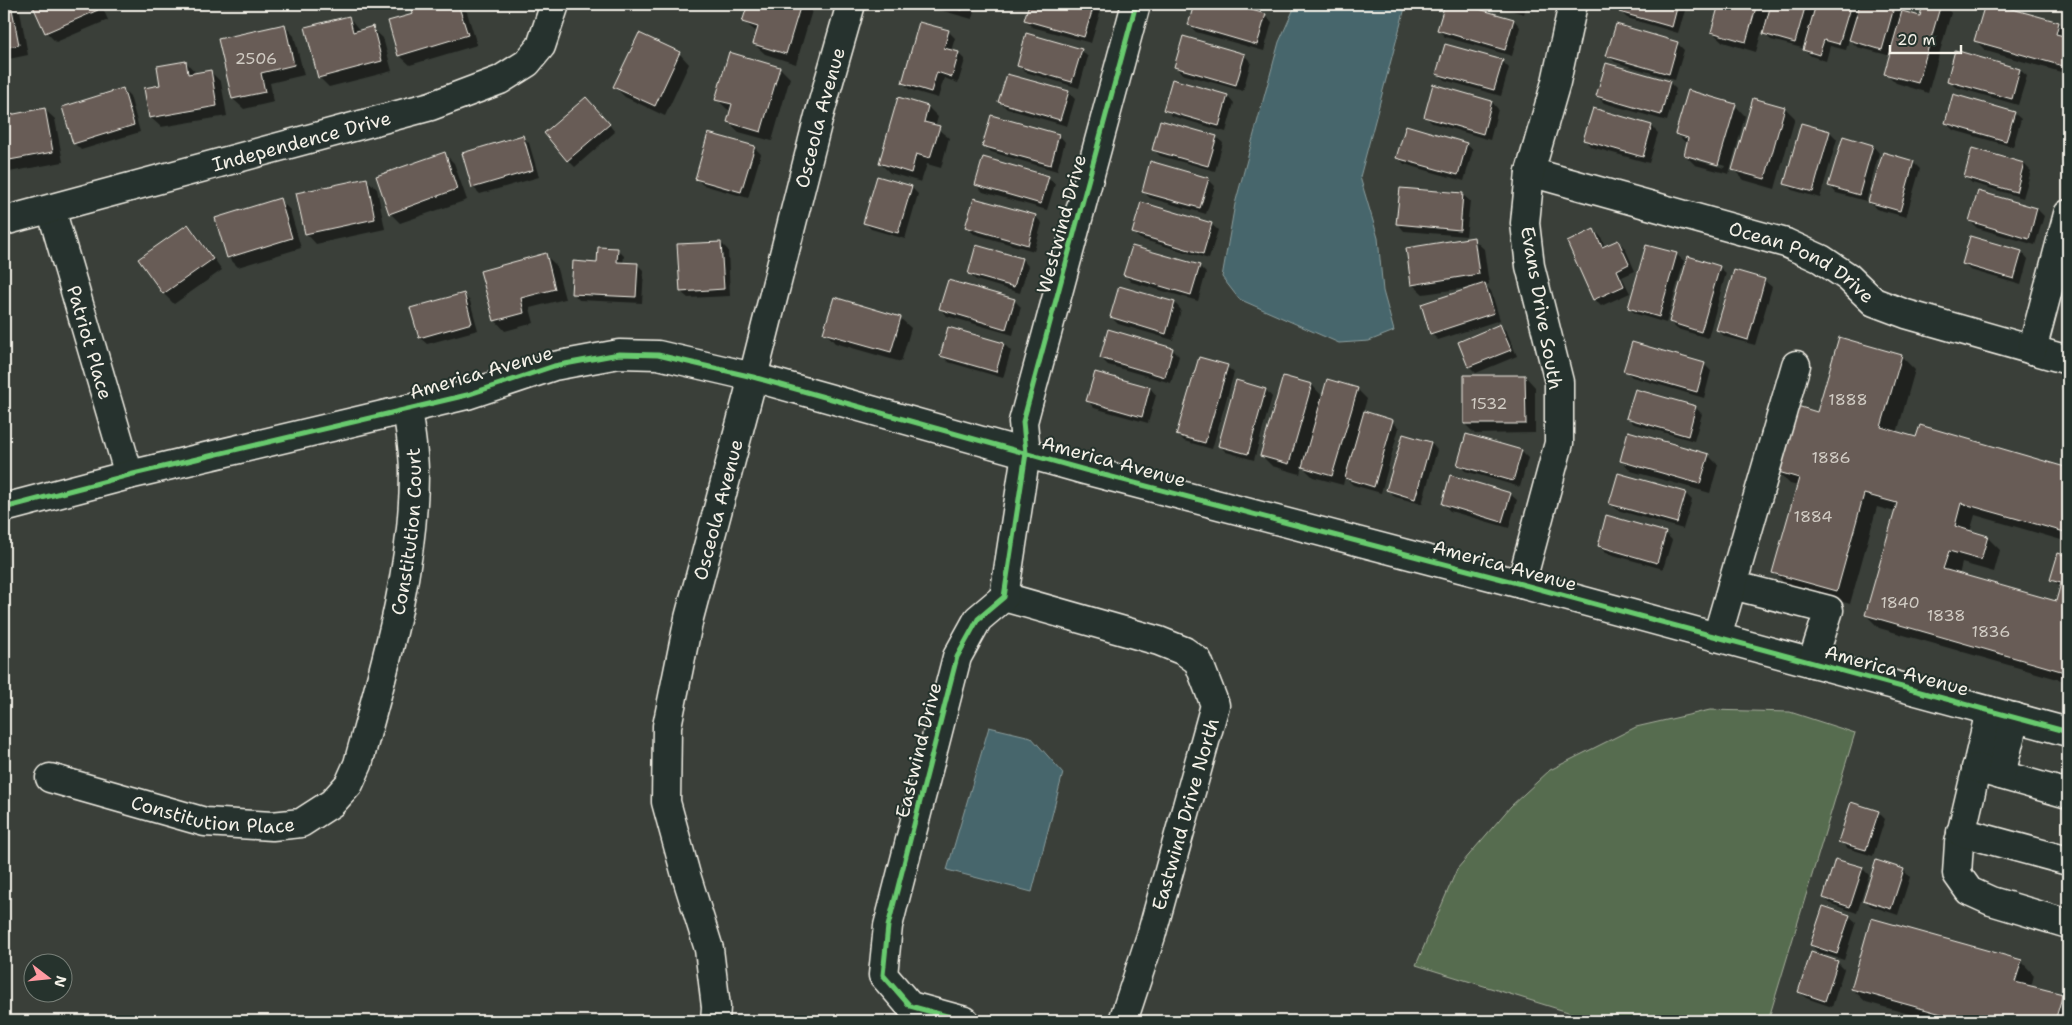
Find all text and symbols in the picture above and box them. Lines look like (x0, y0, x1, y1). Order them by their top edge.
scale bar (1890, 22, 1961, 54)
text: 20 m (1897, 30, 1936, 50)
street label: Osceola Avenue (789, 44, 851, 191)
house number: 2506 (235, 48, 277, 69)
street label: Independence Drive (209, 105, 394, 177)
street label: Westwind Drive (1031, 152, 1092, 297)
street label: Ocean Pond Drive (1726, 216, 1880, 309)
street label: Evans Drive South (1515, 224, 1568, 392)
street label: Patriot Place (61, 282, 118, 403)
street label: America Avenue (406, 340, 556, 405)
house number: 1888 (1828, 389, 1868, 410)
house number: 1532 (1471, 393, 1507, 414)
street label: America Avenue (1039, 430, 1189, 493)
street label: Osceola Avenue (688, 437, 749, 583)
street label: Constitution Court (385, 447, 427, 617)
house number: 1886 (1811, 447, 1851, 468)
house number: 1884 (1794, 506, 1833, 527)
street label: America Avenue (1430, 534, 1580, 597)
house number: 1840 (1880, 592, 1920, 613)
house number: 1838 (1927, 605, 1965, 626)
house number: 1836 (1972, 621, 2010, 642)
street label: America Avenue (1822, 639, 1972, 702)
street label: Eastwind Drive (890, 680, 947, 820)
street label: Eastwind Drive North (1146, 715, 1225, 913)
street label: Constitution Place (128, 790, 296, 839)
north arrow (22, 952, 72, 1002)
text: N (50, 974, 71, 989)

